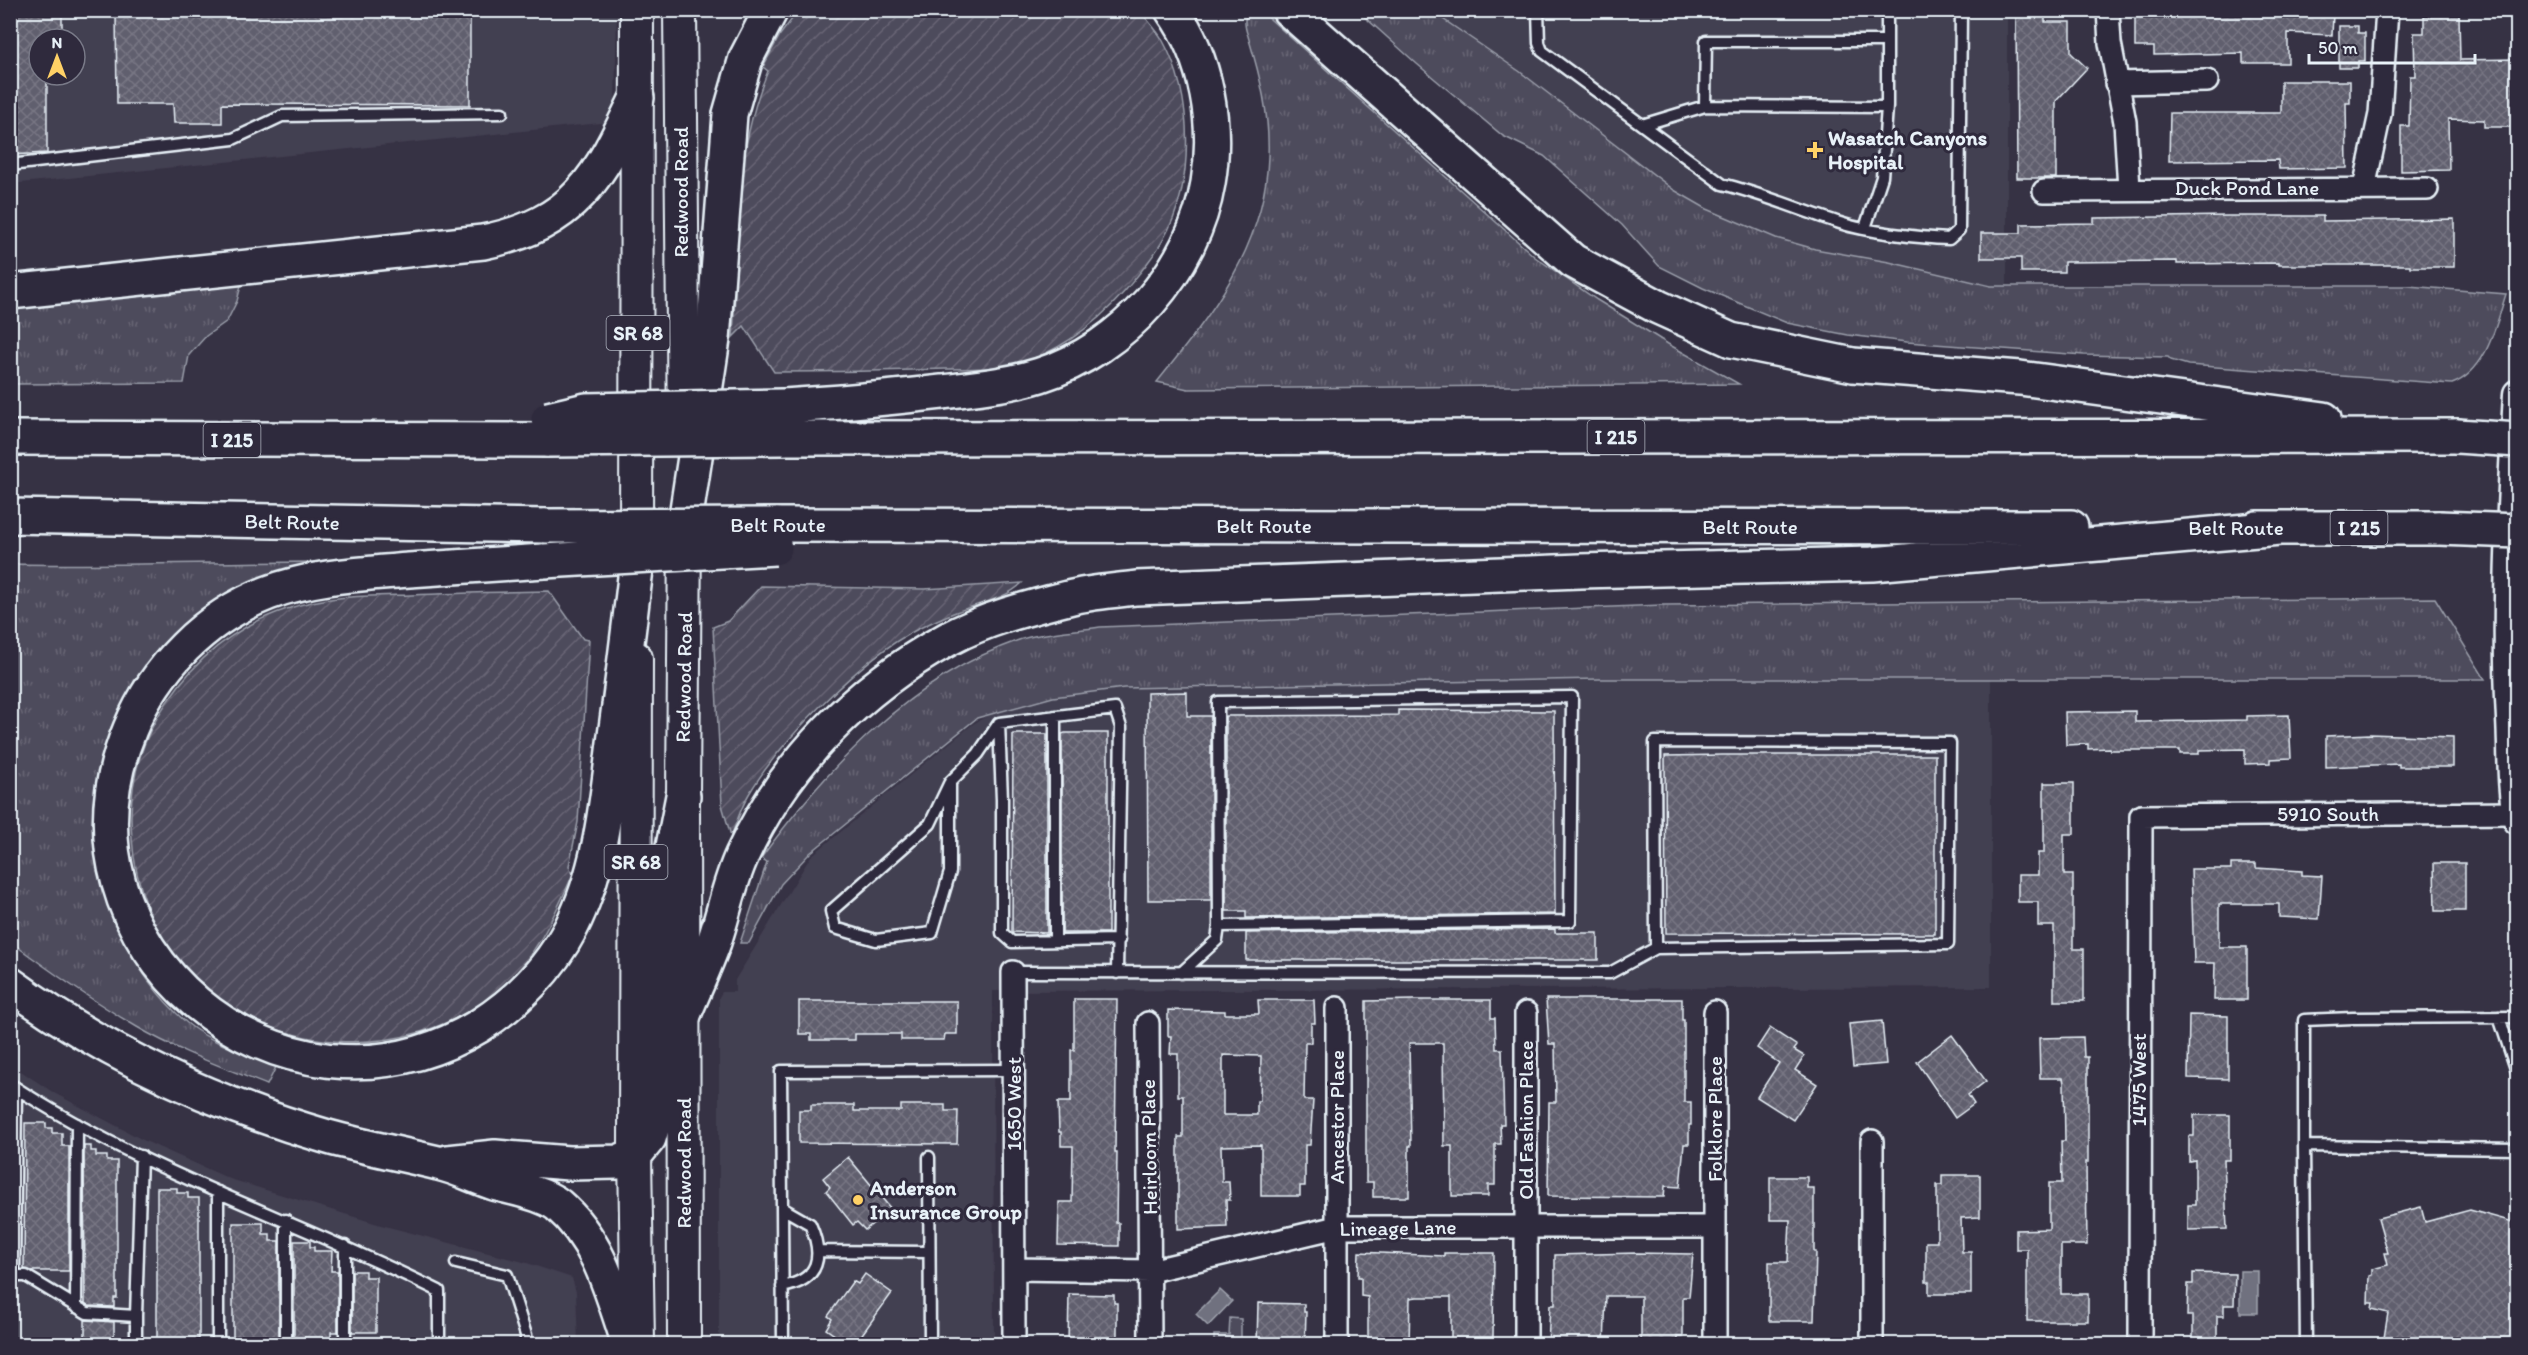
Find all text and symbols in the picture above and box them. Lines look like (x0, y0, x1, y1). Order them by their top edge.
north arrow (27, 27, 87, 87)
scale bar (2309, 27, 2476, 65)
text: N (52, 33, 62, 52)
text: 50 m (2318, 37, 2358, 59)
place label: Wasatch Canyons Hospital (1828, 125, 1987, 175)
street label: Redwood Road (668, 126, 693, 258)
marker: Wasatch Canyons Hospital (1806, 141, 1824, 159)
street label: Duck Pond Lane (2175, 175, 2319, 200)
road number: SR 68 (606, 316, 670, 350)
road number: I 215 (1588, 420, 1644, 454)
road number: I 215 (204, 423, 260, 457)
street label: Belt Route (244, 508, 340, 535)
road number: I 215 (2330, 511, 2388, 545)
street label: Belt Route (730, 512, 826, 537)
street label: Belt Route (1216, 513, 1312, 538)
street label: Belt Route (1702, 514, 1798, 539)
street label: Belt Route (2188, 515, 2284, 540)
street label: Redwood Road (670, 611, 697, 743)
street label: 5910 South (2277, 801, 2379, 826)
road number: SR 68 (604, 845, 668, 879)
street label: 1475 West (2126, 1033, 2151, 1127)
street label: Old Fashion Place (1513, 1040, 1538, 1200)
street label: Ancestor Place (1324, 1050, 1349, 1184)
street label: Folklore Place (1702, 1056, 1727, 1182)
street label: 1650 West (1001, 1057, 1026, 1151)
street label: Heirloom Place (1135, 1079, 1162, 1215)
street label: Redwood Road (671, 1097, 696, 1229)
place label: Anderson Insurance Group (869, 1175, 1022, 1225)
marker: Anderson Insurance Group (851, 1193, 865, 1207)
street label: Lineage Lane (1339, 1214, 1457, 1241)

